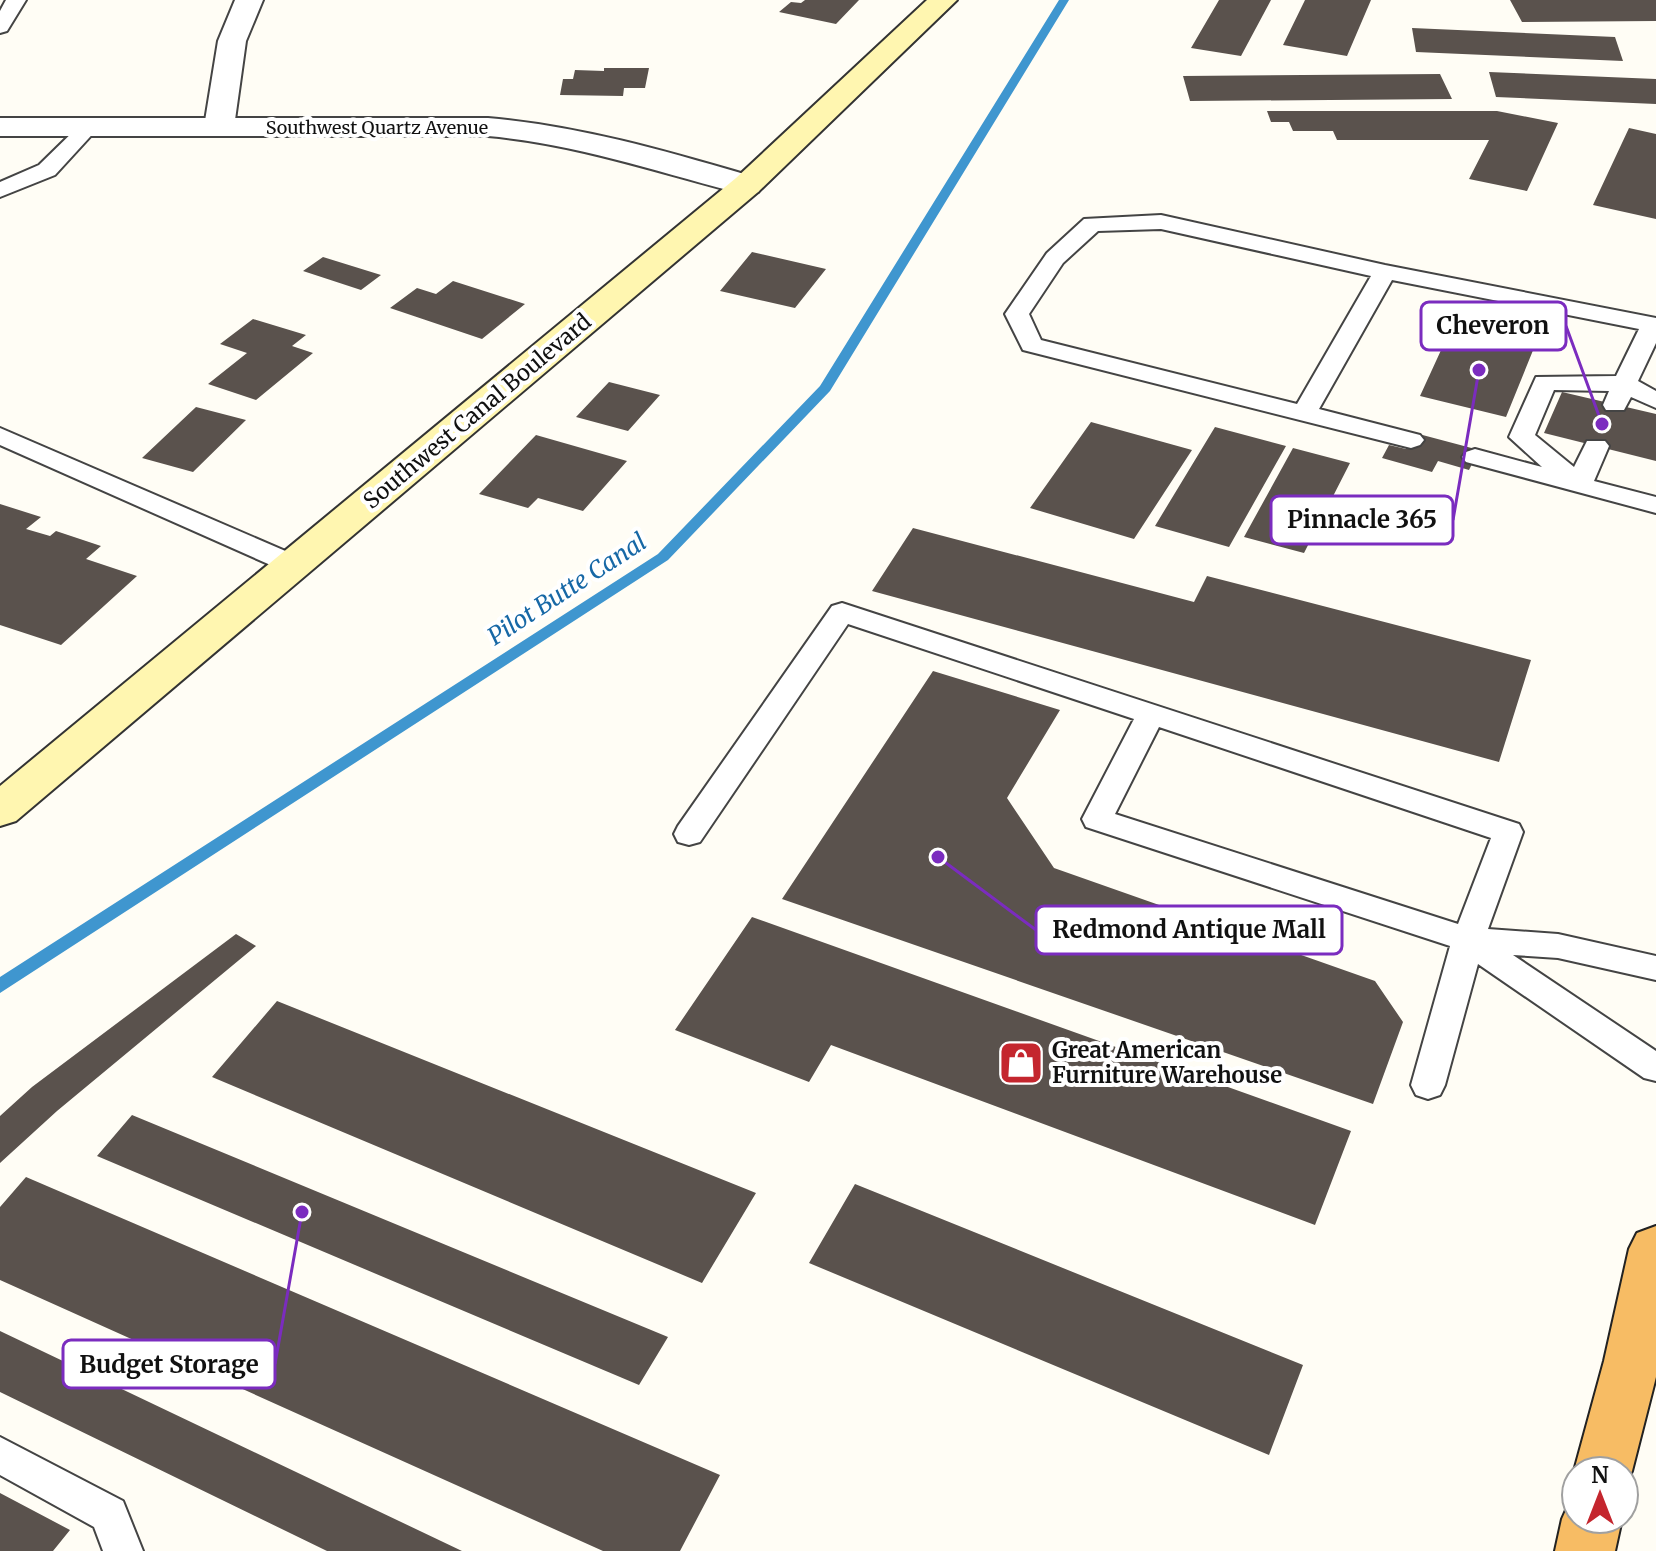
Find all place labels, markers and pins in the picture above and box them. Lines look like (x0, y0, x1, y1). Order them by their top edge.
callout: Cheveron (1421, 302, 1566, 350)
callout: Pinnacle 365 (1271, 496, 1453, 544)
callout: Redmond Antique Mall (1036, 906, 1342, 954)
place label: Great American Furniture Warehouse (1052, 1036, 1282, 1089)
shop icon: Great American Furniture Warehouse (997, 1039, 1045, 1087)
callout: Budget Storage (63, 1340, 275, 1388)

